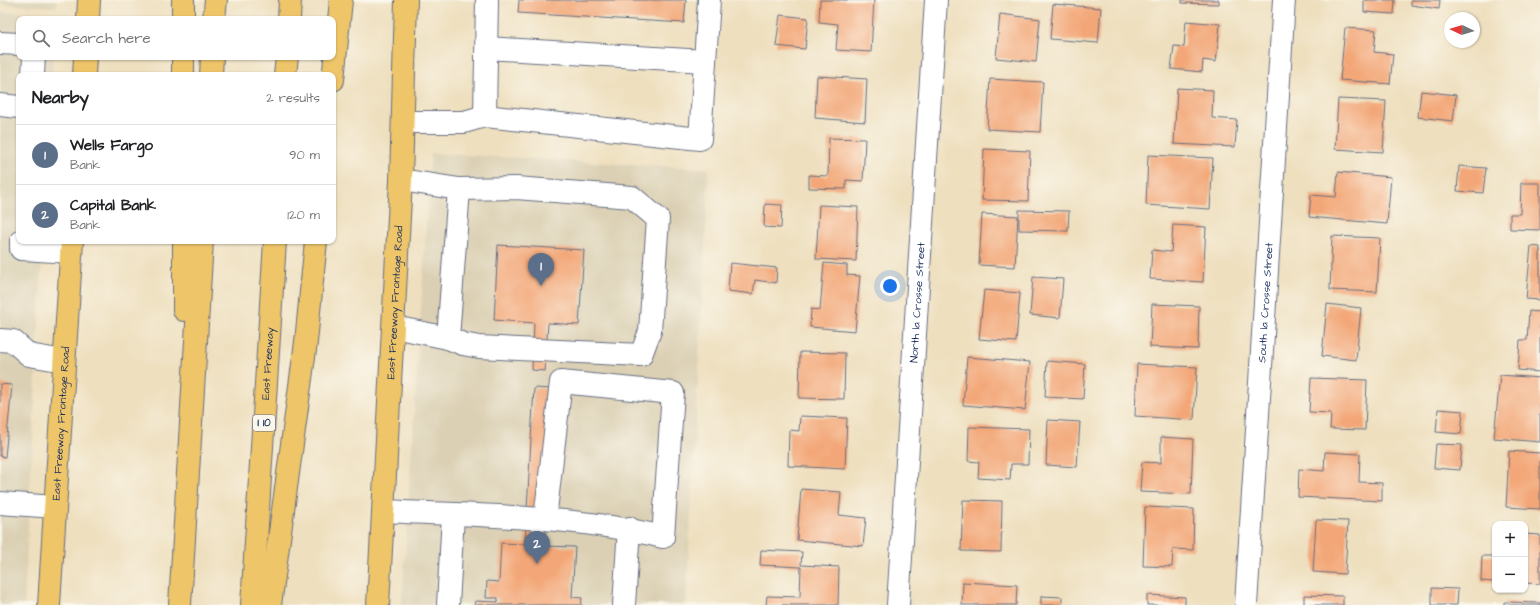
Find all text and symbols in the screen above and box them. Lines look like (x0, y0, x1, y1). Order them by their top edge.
north arrow (1444, 12, 1480, 48)
search box (16, 16, 336, 60)
icon: search (30, 27, 52, 49)
text: Search here (62, 28, 151, 49)
text: Nearby (32, 86, 89, 110)
text: 2 results (266, 89, 320, 107)
text: Wells Fargo (70, 135, 153, 156)
text: 1 (44, 146, 46, 164)
text: 90 m (289, 146, 320, 164)
text: Bank (70, 156, 100, 174)
text: Capital Bank (70, 195, 156, 216)
text: 2 (41, 206, 49, 224)
text: 120 m (287, 206, 320, 224)
text: Bank (70, 216, 100, 234)
street label: East Freeway Frontage Road (383, 225, 406, 380)
street label: North la Crosse Street (906, 241, 928, 363)
street label: South la Crosse Street (1254, 242, 1276, 363)
pin: 1 (528, 253, 554, 286)
your location (880, 276, 900, 296)
street label: East Freeway (257, 327, 278, 400)
street label: East Freeway Frontage Road (48, 346, 73, 501)
road number: I 10 (253, 415, 275, 431)
map controls (1492, 521, 1528, 593)
button: + (1492, 521, 1528, 557)
pin: 2 (524, 531, 550, 564)
button: − (1492, 557, 1528, 593)

